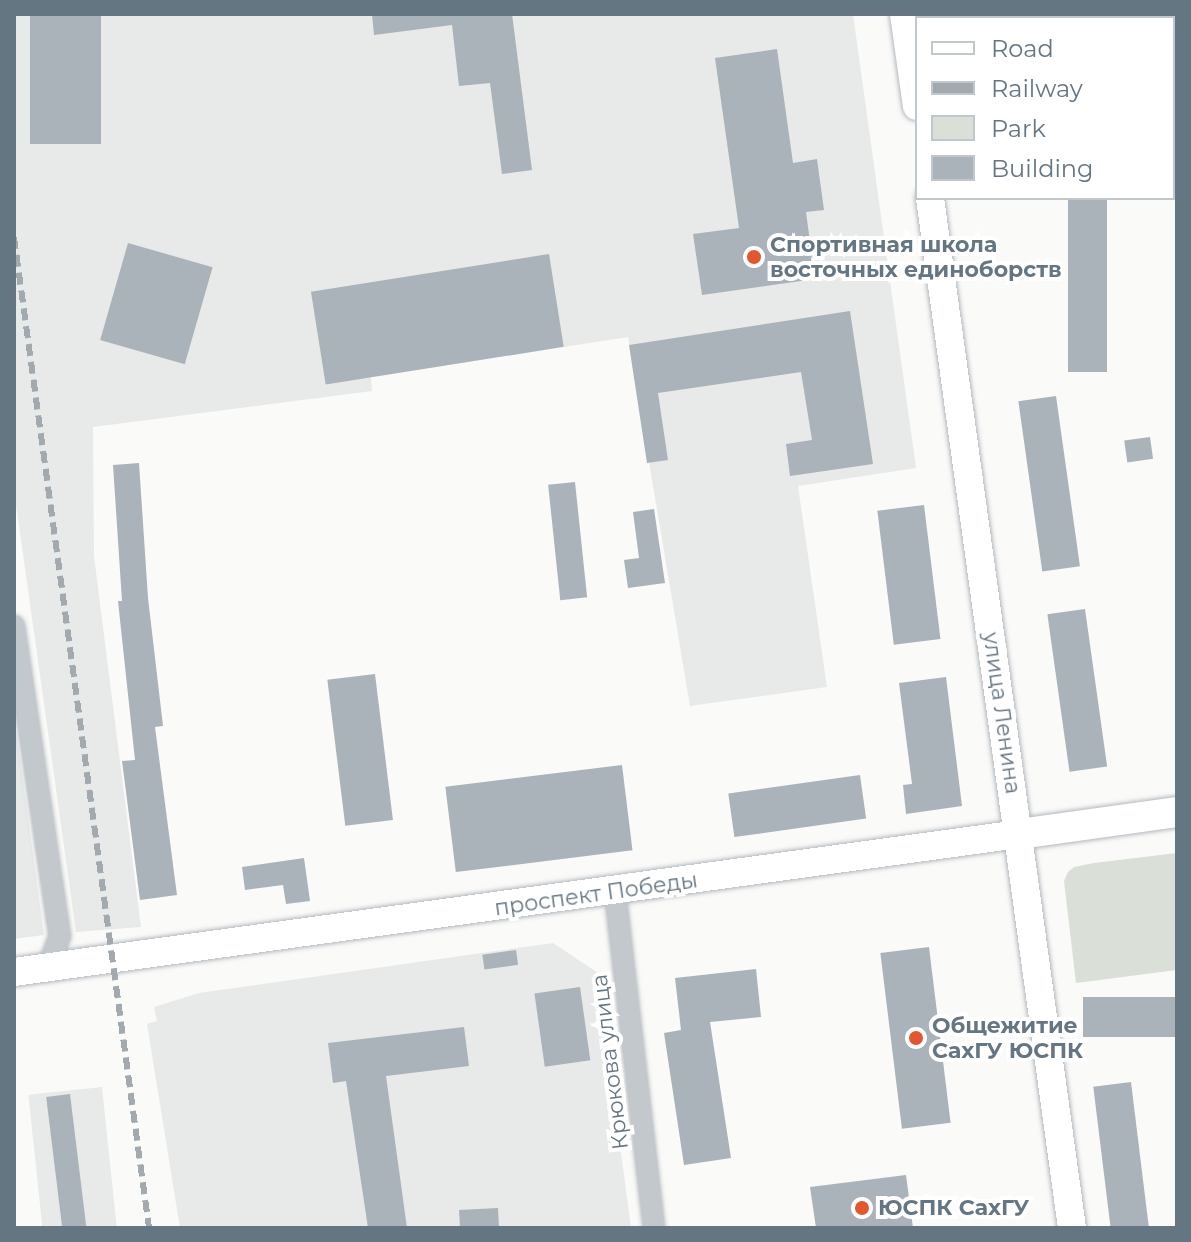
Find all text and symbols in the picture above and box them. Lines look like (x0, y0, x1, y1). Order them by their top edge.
legend (915, 16, 1175, 200)
text: Road (991, 34, 1054, 63)
text: Railway (991, 74, 1083, 103)
text: Park (991, 114, 1046, 143)
text: Building (991, 154, 1094, 183)
place label: Спортивная школа восточных единоборств (770, 231, 1062, 282)
marker: Спортивная школа восточных единоборств (745, 248, 763, 266)
street label: улица Ленина (978, 630, 1026, 796)
street label: проспект Победы (493, 867, 699, 921)
street label: Крюкова улица (586, 973, 634, 1151)
place label: Общежитие СахГУ ЮСПК (932, 1012, 1083, 1064)
marker: Общежитие СахГУ ЮСПК (907, 1029, 925, 1047)
place label: ЮСПК СахГУ (878, 1195, 1029, 1221)
marker: ЮСПК СахГУ (853, 1199, 871, 1217)

